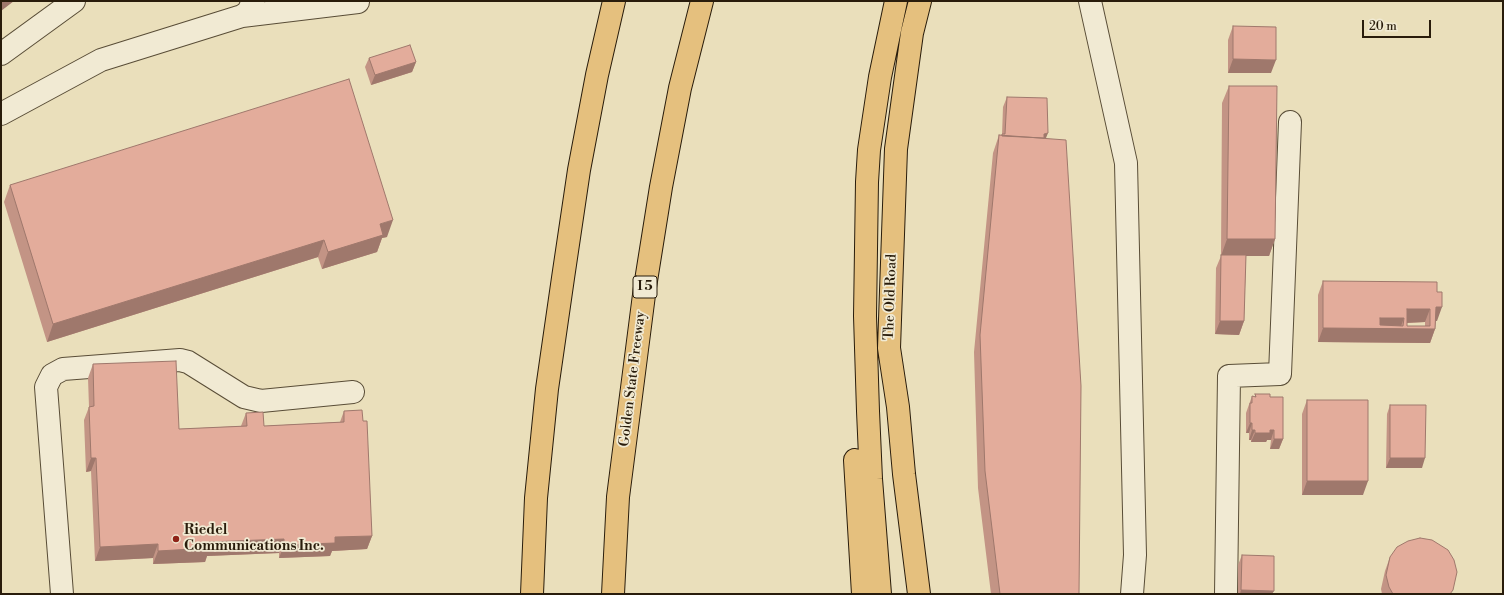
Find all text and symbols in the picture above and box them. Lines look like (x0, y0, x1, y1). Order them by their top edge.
scale bar (1364, 12, 1433, 38)
text: 20 m (1369, 19, 1397, 34)
street label: The Old Road (881, 254, 901, 340)
road number: I 5 (633, 276, 657, 298)
street label: Golden State Freeway (616, 310, 650, 448)
place label: Riedel Communications Inc. (184, 523, 324, 556)
marker: Riedel Communications Inc. (171, 534, 181, 544)

